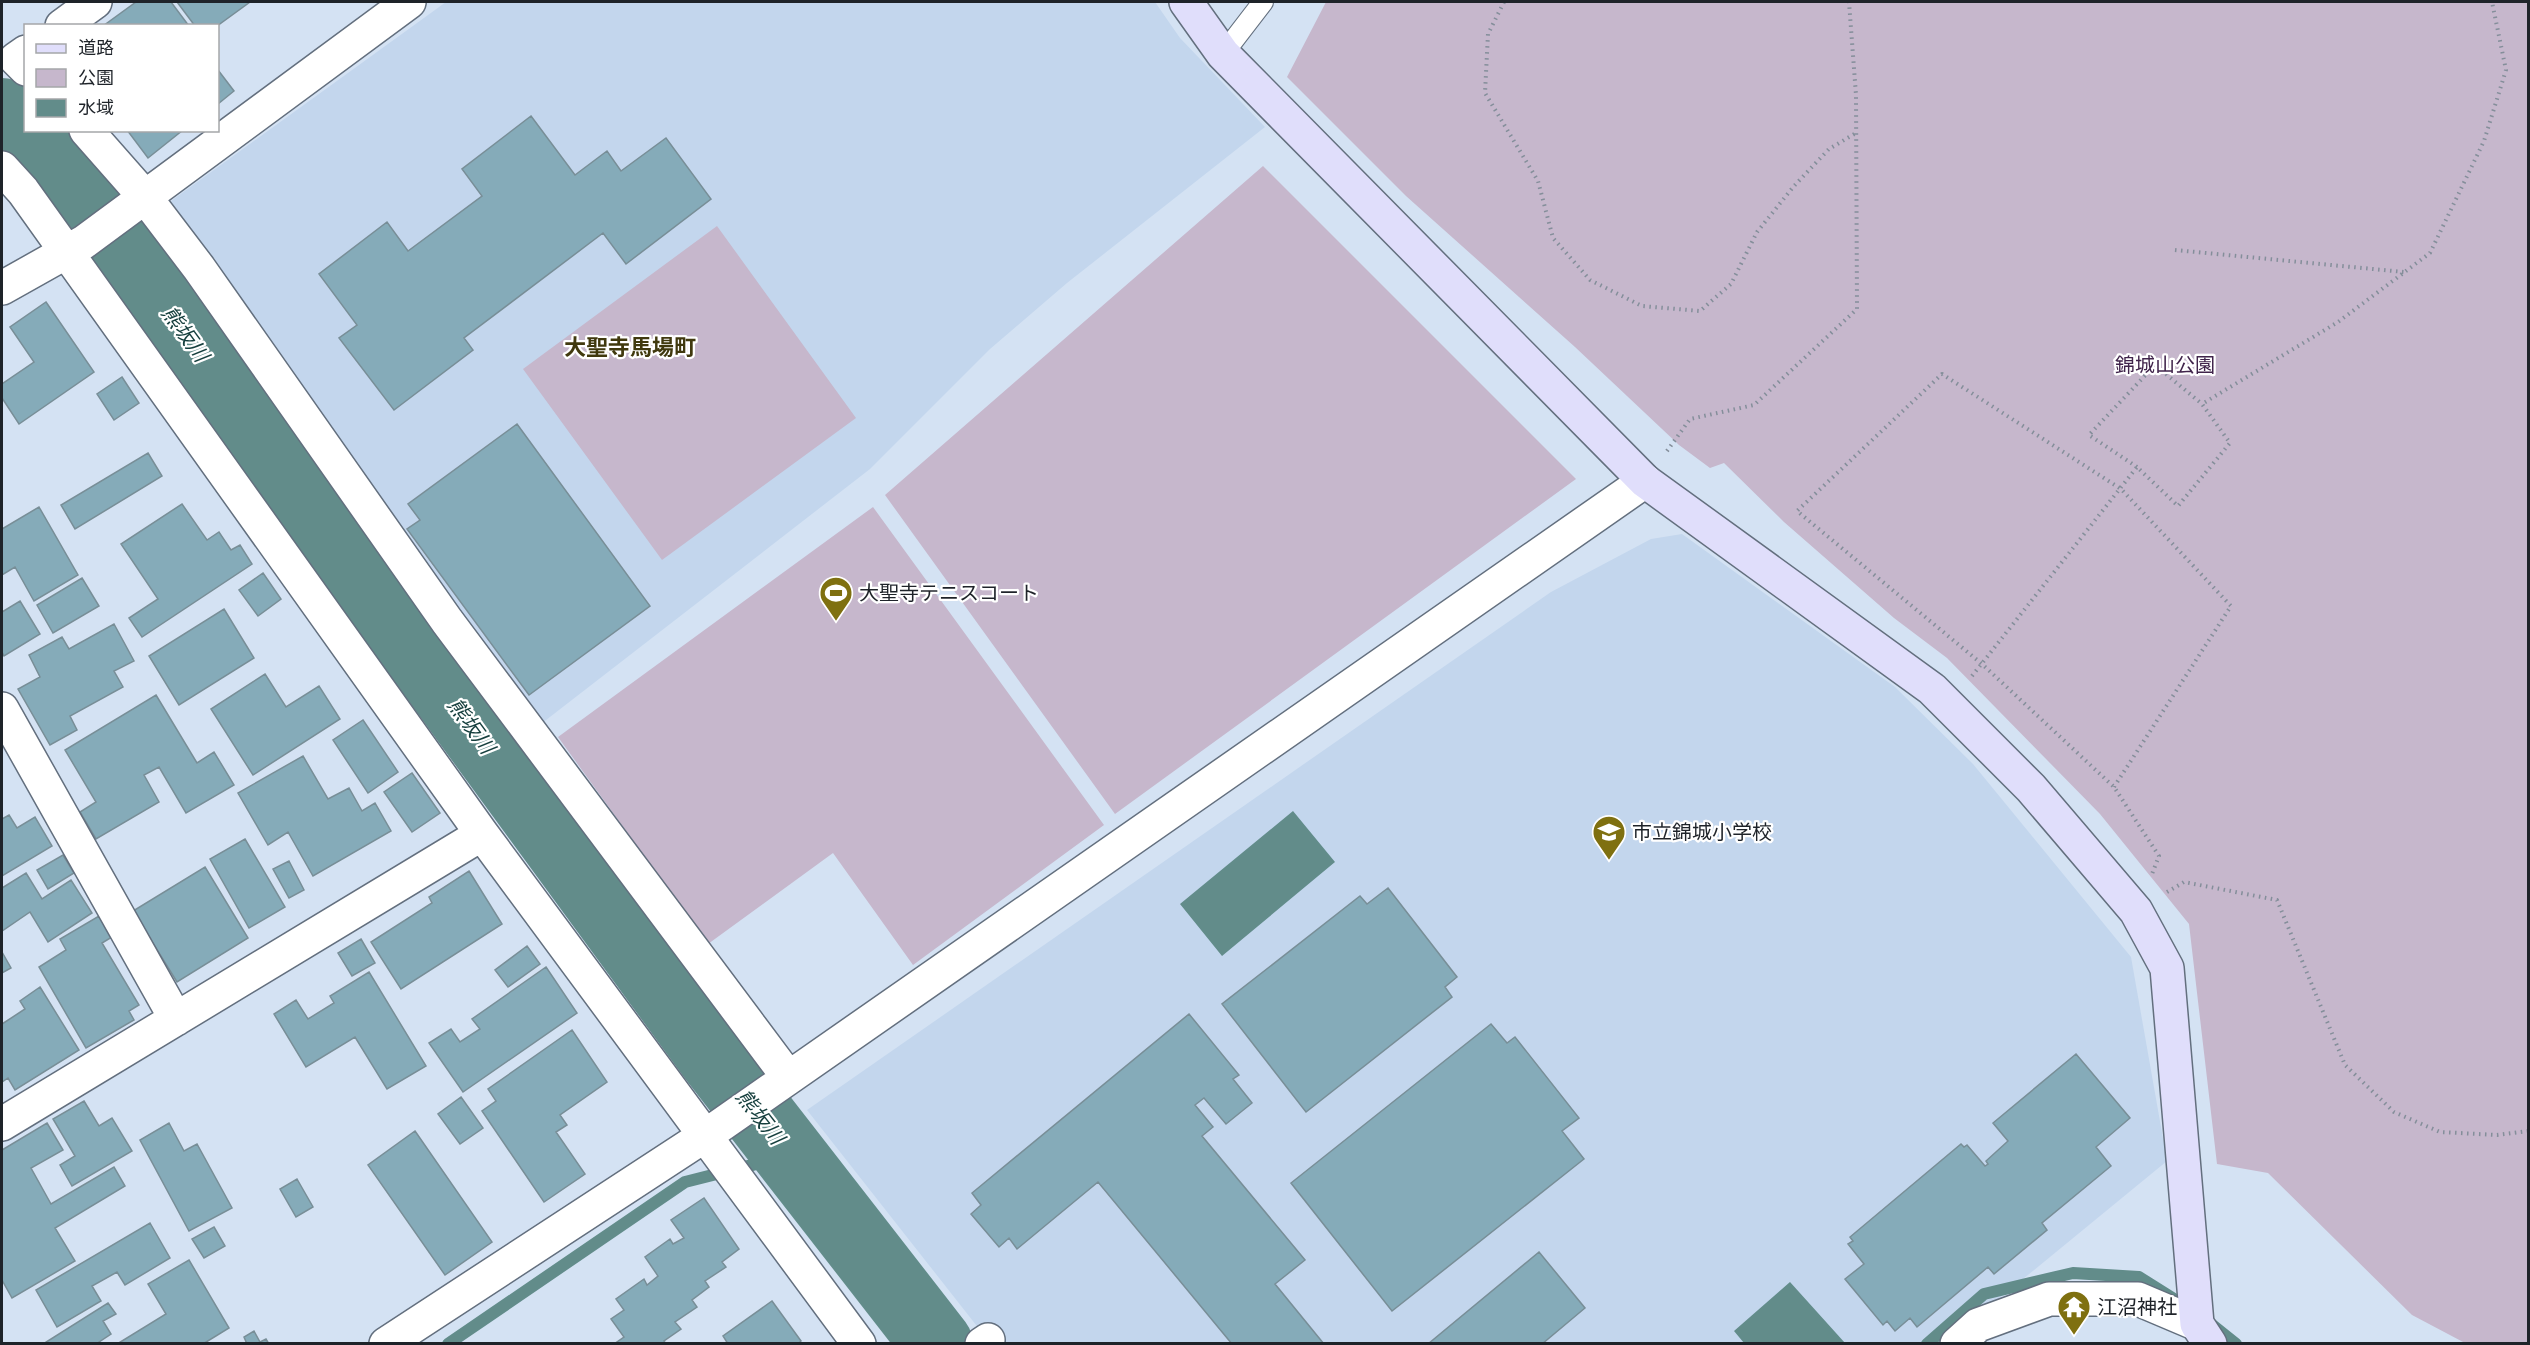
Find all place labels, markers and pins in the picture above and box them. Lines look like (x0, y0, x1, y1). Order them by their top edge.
sports icon: 大聖寺テニスコート (818, 575, 854, 622)
place label: 大聖寺テニスコート (859, 581, 1039, 605)
school or university icon: 市立錦城小学校 (1591, 814, 1627, 861)
place label: 市立錦城小学校 (1632, 820, 1772, 844)
temple icon: 江沼神社 (2056, 1289, 2092, 1336)
place label: 江沼神社 (2097, 1295, 2177, 1319)

